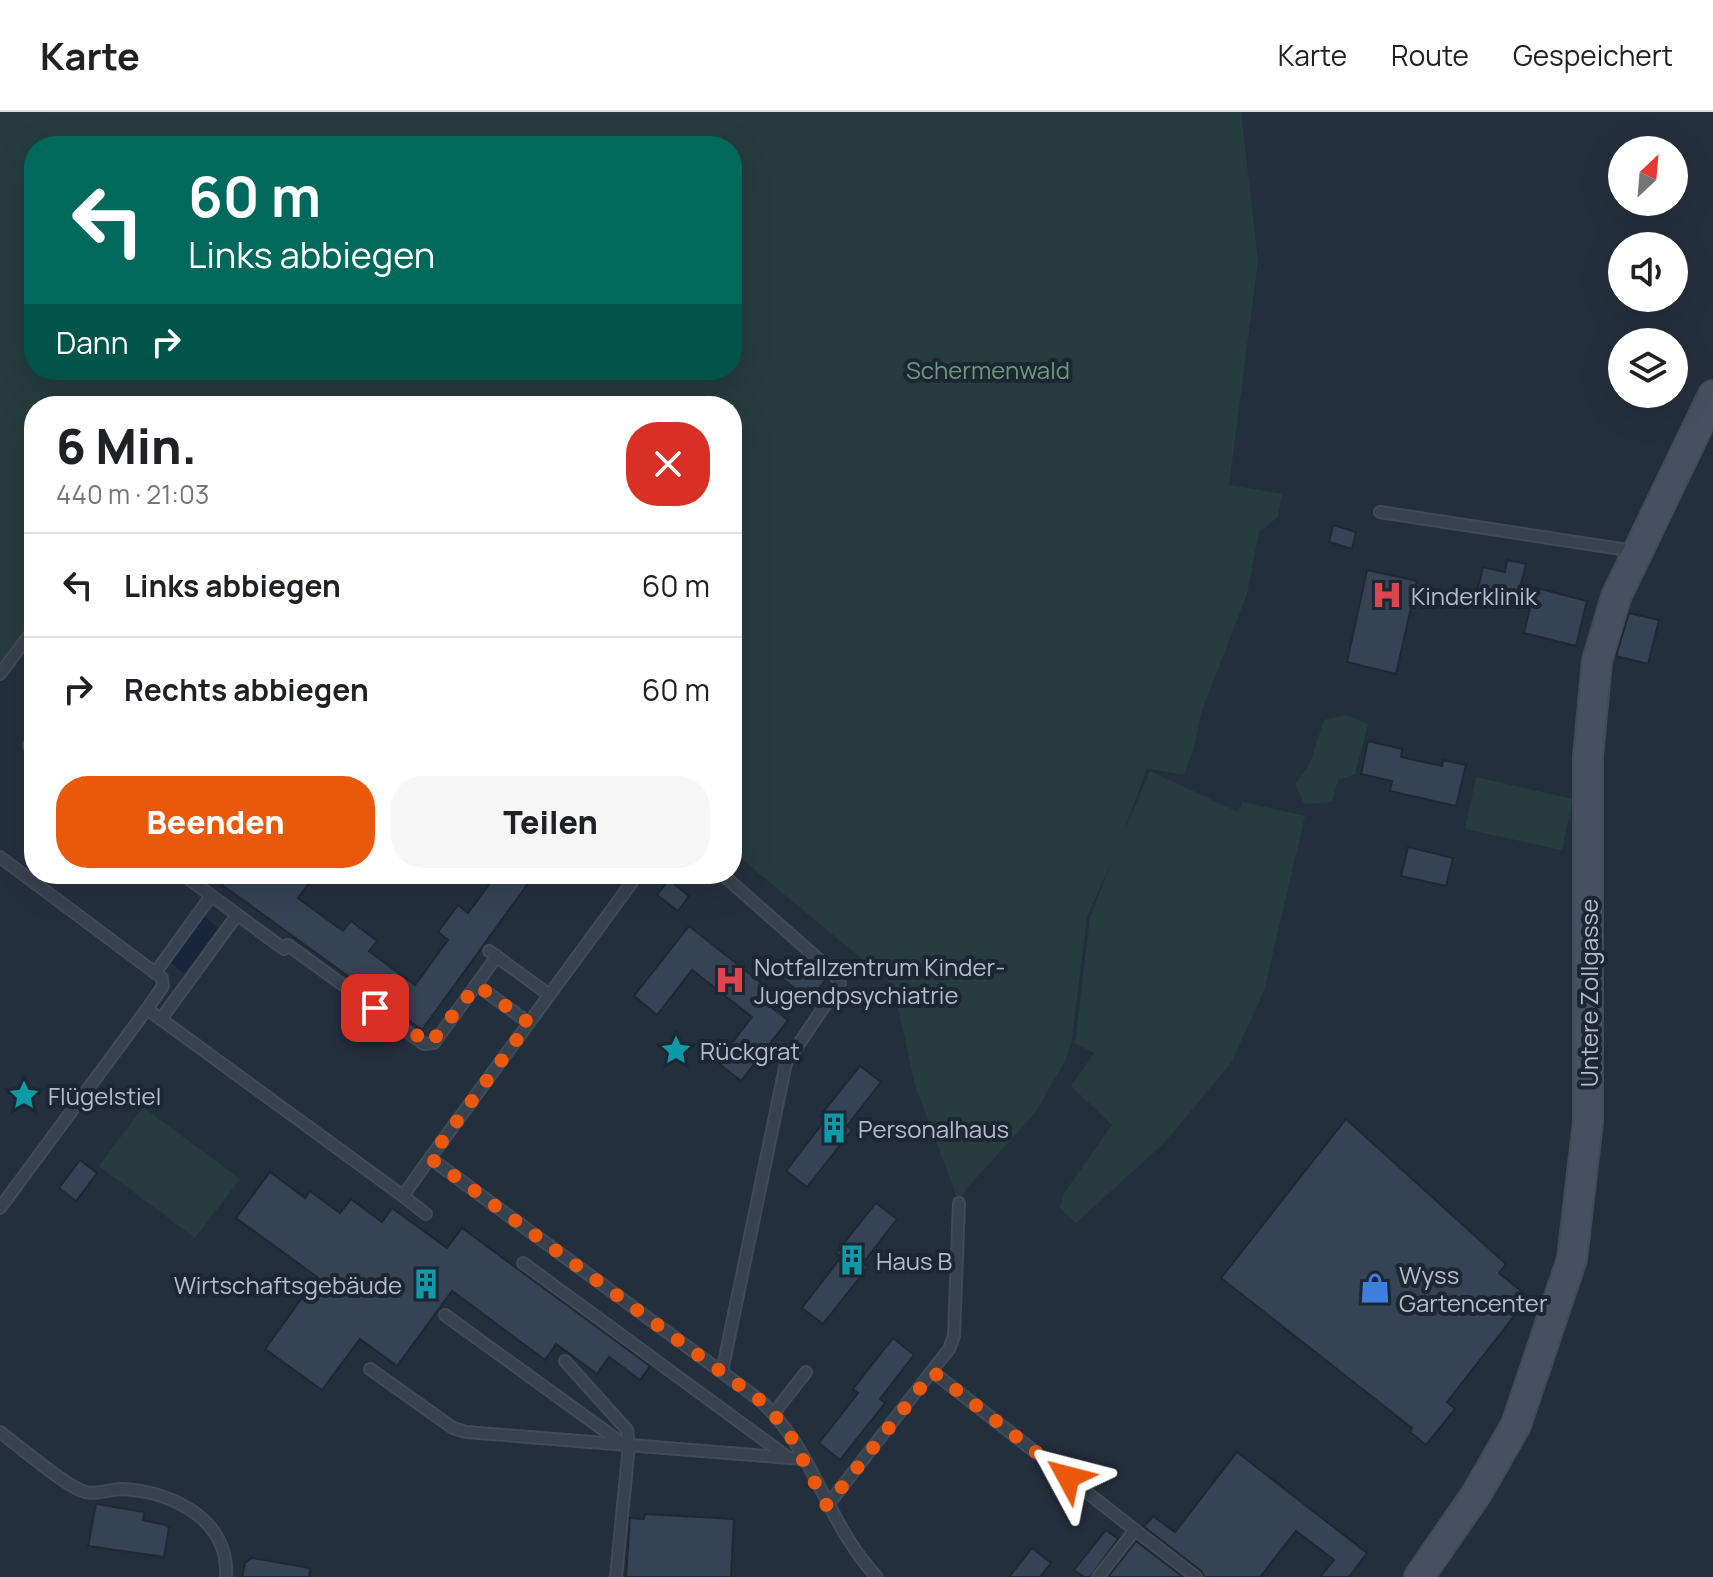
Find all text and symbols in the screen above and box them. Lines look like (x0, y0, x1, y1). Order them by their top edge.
text: Karte (40, 29, 140, 81)
text: Karte (1278, 36, 1347, 74)
text: Route (1391, 36, 1469, 74)
text: Gespeichert (1513, 36, 1673, 74)
north arrow (1608, 136, 1688, 216)
map controls (1608, 136, 1688, 408)
text: 60 m (188, 157, 321, 234)
icon: left (56, 168, 160, 272)
text: Links abbiegen (188, 230, 435, 279)
button: sound (1608, 232, 1688, 312)
icon: right (144, 320, 188, 364)
text: Dann (56, 322, 128, 363)
button: layers (1608, 328, 1688, 408)
park label: Schermenwald (906, 353, 1070, 386)
text: 6 Min. (56, 413, 197, 478)
button: close (626, 422, 710, 506)
text: 440 m · 21:03 (56, 476, 209, 512)
icon: left (56, 563, 100, 607)
text: Links abbiegen (124, 565, 341, 606)
text: 60 m (642, 565, 710, 606)
hospital icon: Kinderklinik (1370, 578, 1404, 612)
place label: Kinderklinik (1411, 579, 1538, 612)
icon: right (56, 667, 100, 711)
text: Rechts abbiegen (124, 669, 369, 710)
text: 60 m (642, 669, 710, 710)
button: Beenden (56, 776, 375, 868)
button: Teilen (391, 776, 710, 868)
street label: Untere Zollgasse (1572, 899, 1605, 1087)
place label: Notfallzentrum Kinder- Jugendpsychiatrie (754, 950, 1005, 1011)
hospital icon: Notfallzentrum Kinder- Jugendpsychiatrie (713, 963, 747, 997)
pin (341, 974, 409, 1042)
icon: arrive (353, 986, 397, 1030)
place icon: Rückgrat (659, 1033, 693, 1067)
place label: Rückgrat (700, 1034, 800, 1067)
place icon: Flügelstiel (7, 1078, 41, 1112)
place label: Flügelstiel (48, 1079, 161, 1112)
building icon: Personalhaus (817, 1111, 851, 1145)
place label: Personalhaus (858, 1112, 1009, 1145)
building icon: Haus B (835, 1243, 869, 1277)
place label: Haus B (876, 1244, 952, 1277)
place label: Wyss Gartencenter (1399, 1258, 1548, 1319)
building icon: Wirtschaftsgebäude (409, 1267, 443, 1301)
place label: Wirtschaftsgebäude (174, 1268, 402, 1301)
shop icon: Wyss Gartencenter (1358, 1271, 1392, 1305)
position arrow (1026, 1435, 1110, 1519)

